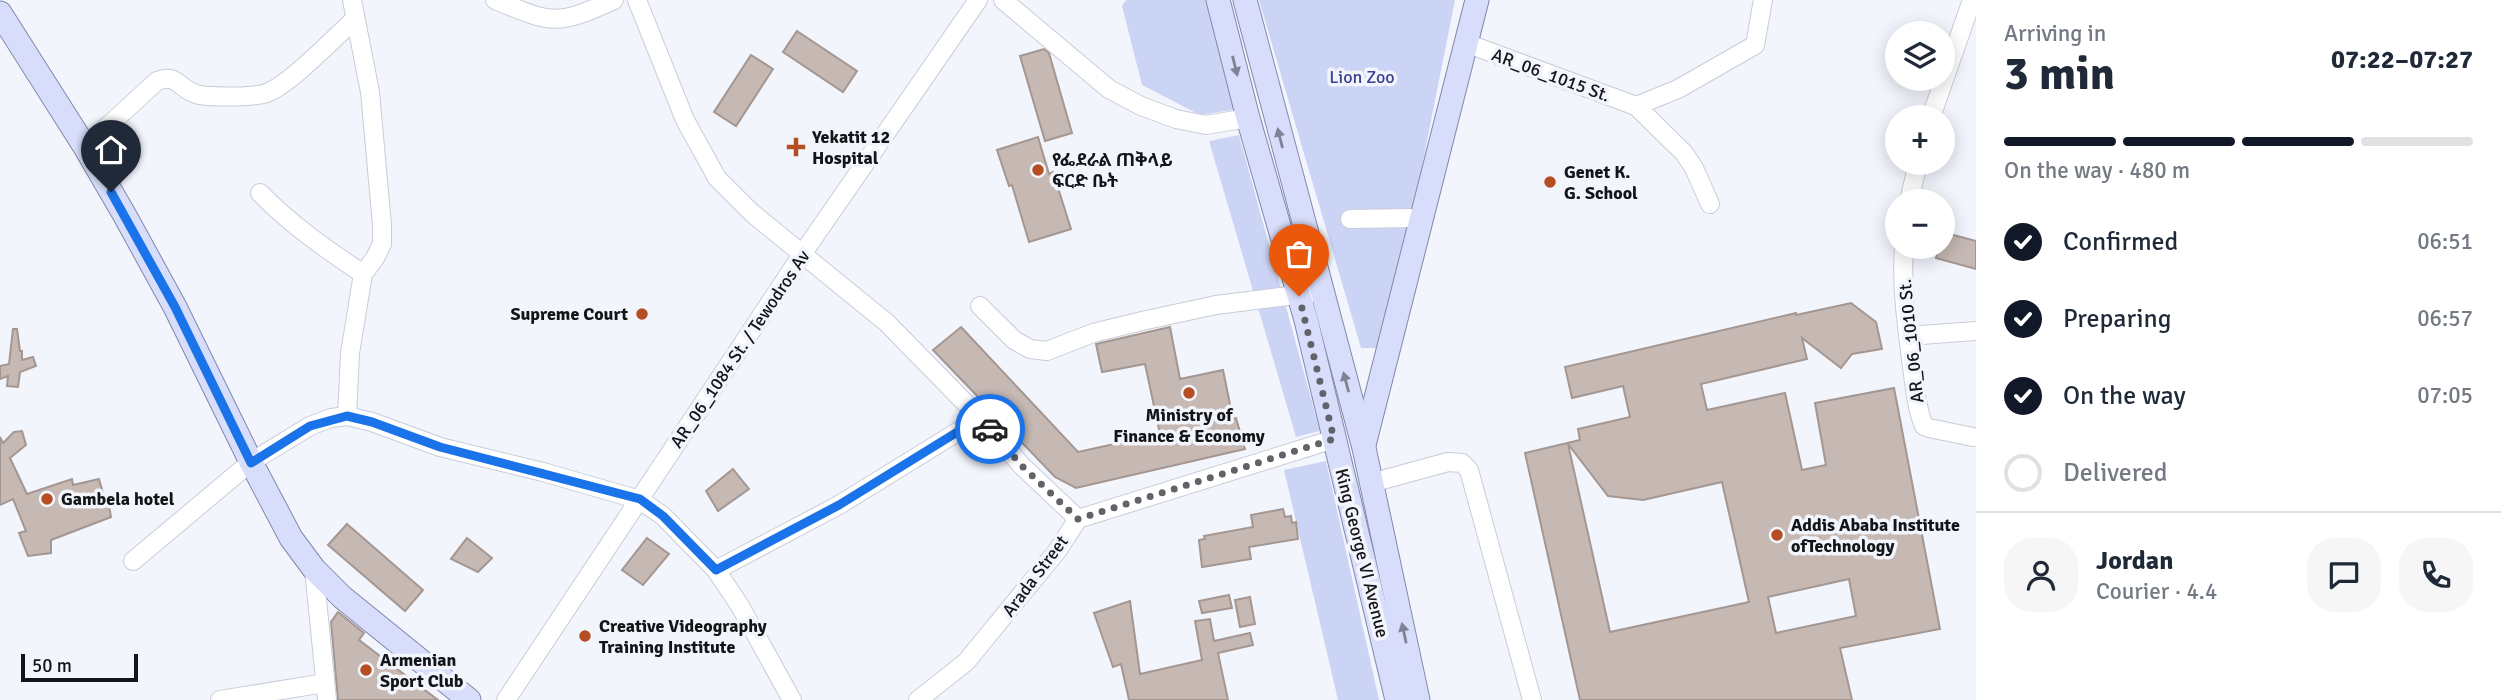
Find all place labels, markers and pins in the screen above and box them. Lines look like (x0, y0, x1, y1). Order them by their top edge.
pin (81, 120, 141, 192)
place label: Yekatit 12 Hospital (811, 126, 890, 169)
marker: Yekatit 12 Hospital (786, 137, 806, 157)
place label: የፌደራል ጠቅላይ ፍርድ ቤት (1052, 149, 1173, 192)
place label: Genet K. G. School (1564, 161, 1638, 204)
marker: የፌደራል ጠቅላይ ፍርድ ቤት (1030, 162, 1046, 178)
marker: Genet K. G. School (1542, 174, 1558, 190)
pin (1269, 224, 1329, 296)
place label: Supreme Court (510, 303, 628, 325)
marker: Supreme Court (634, 306, 650, 322)
marker: Ministry of Finance & Economy (1181, 385, 1197, 401)
place label: Ministry of Finance & Economy (1113, 404, 1265, 447)
place label: Gambela hotel (61, 488, 175, 510)
marker: Gambela hotel (39, 491, 55, 507)
place label: Addis Ababa Institute ofTechnology (1791, 514, 1960, 557)
marker: Addis Ababa Institute ofTechnology (1769, 527, 1785, 543)
place label: Creative Videography Training Institute (599, 615, 767, 658)
marker: Creative Videography Training Institute (577, 628, 593, 644)
place label: Armenian Sport Club (380, 649, 464, 692)
marker: Armenian Sport Club (358, 662, 374, 678)

